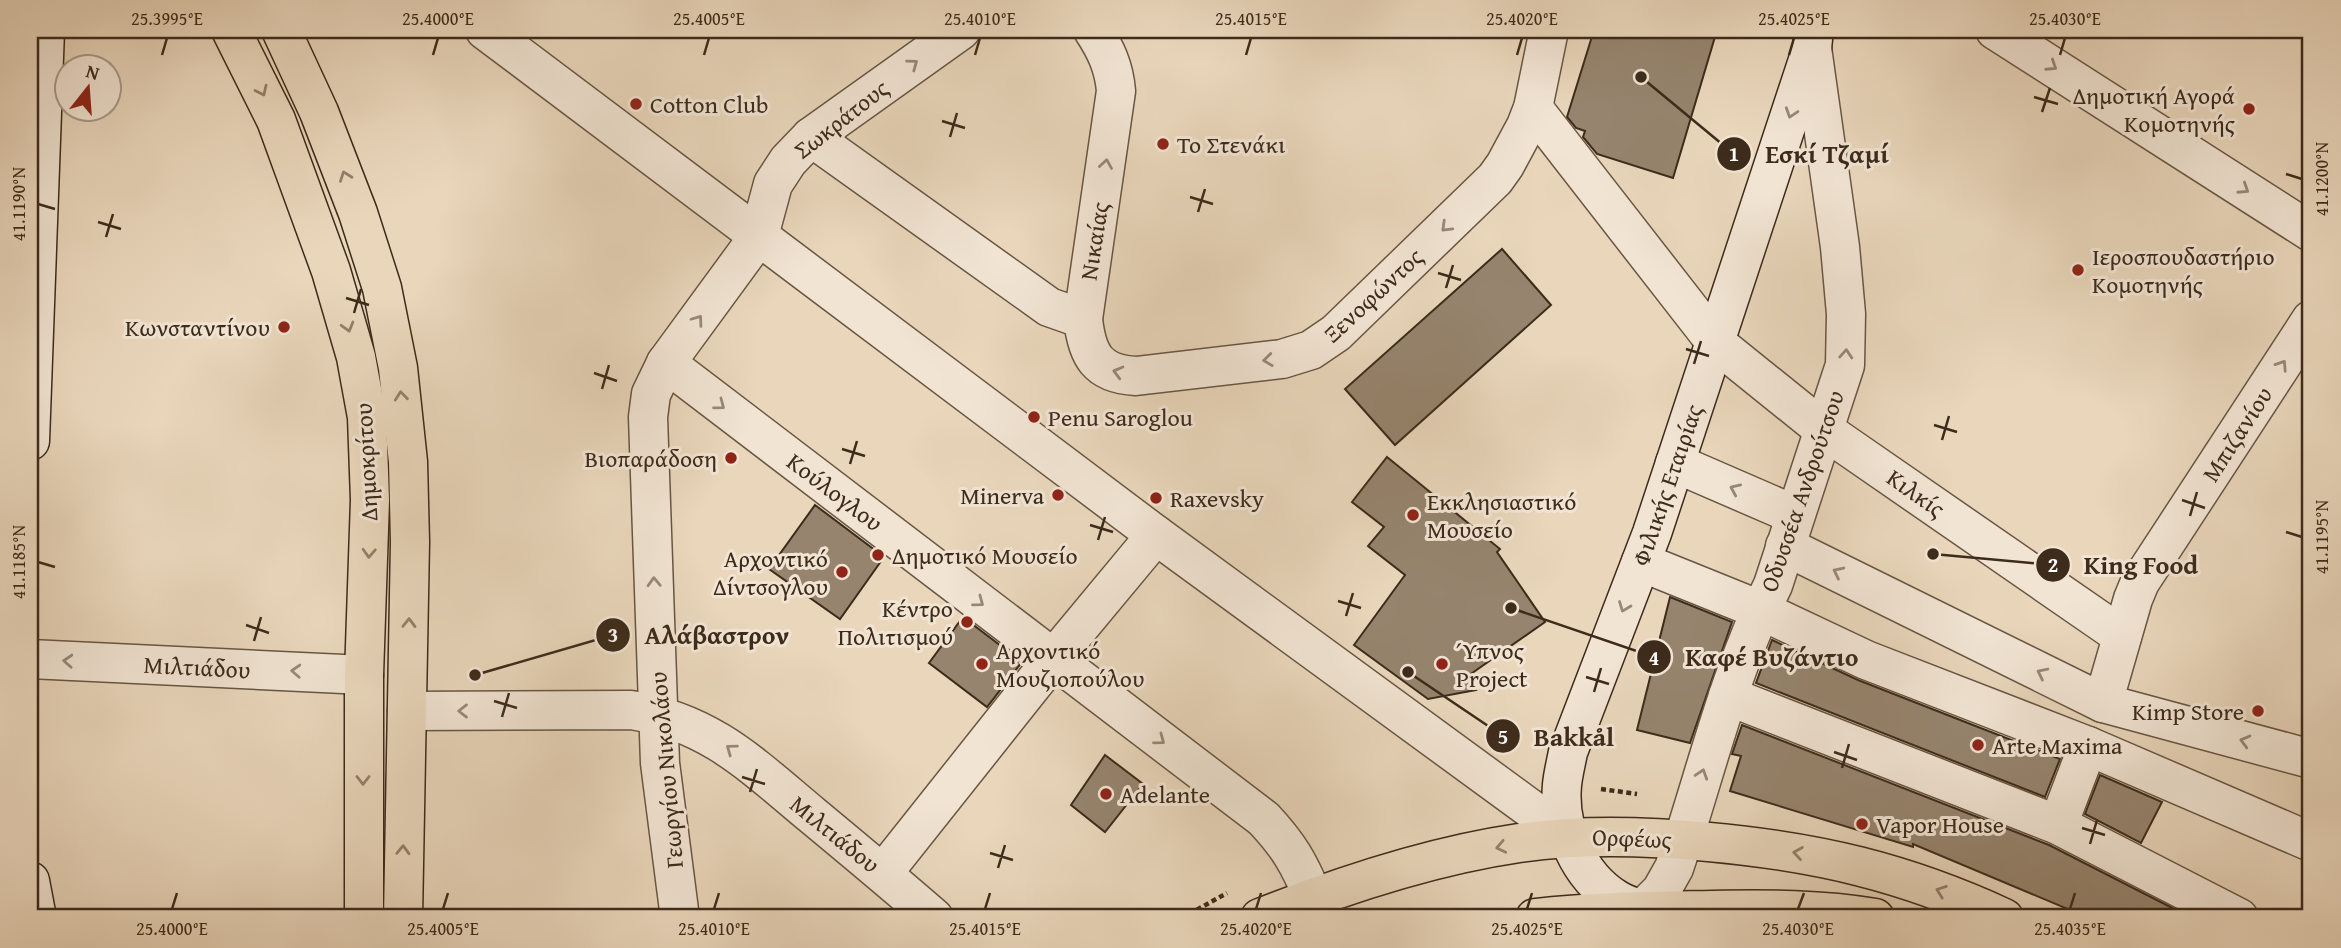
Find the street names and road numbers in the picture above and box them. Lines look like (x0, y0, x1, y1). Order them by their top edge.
street label: Σωκράτους (786, 71, 896, 167)
street label: Νικαίας (1071, 199, 1117, 283)
street label: Ξενοφώντος (1315, 240, 1431, 350)
street label: Μπιζανίου (2193, 379, 2281, 489)
street label: Οδυσσέα Ανδρούτσου (1751, 385, 1853, 597)
street label: Φιλικής Εταιρίας (1623, 399, 1711, 571)
street label: Δημοκρίτου (345, 402, 387, 522)
street label: Κούλογλου (780, 444, 890, 540)
street label: Κιλκίς (1880, 460, 1952, 526)
street label: Μιλτιάδου (143, 647, 251, 687)
street label: Γεωργίου Νικολάου (640, 670, 692, 870)
street label: Μιλτιάδου (783, 787, 887, 881)
street label: Ορφέως (1592, 819, 1672, 857)

